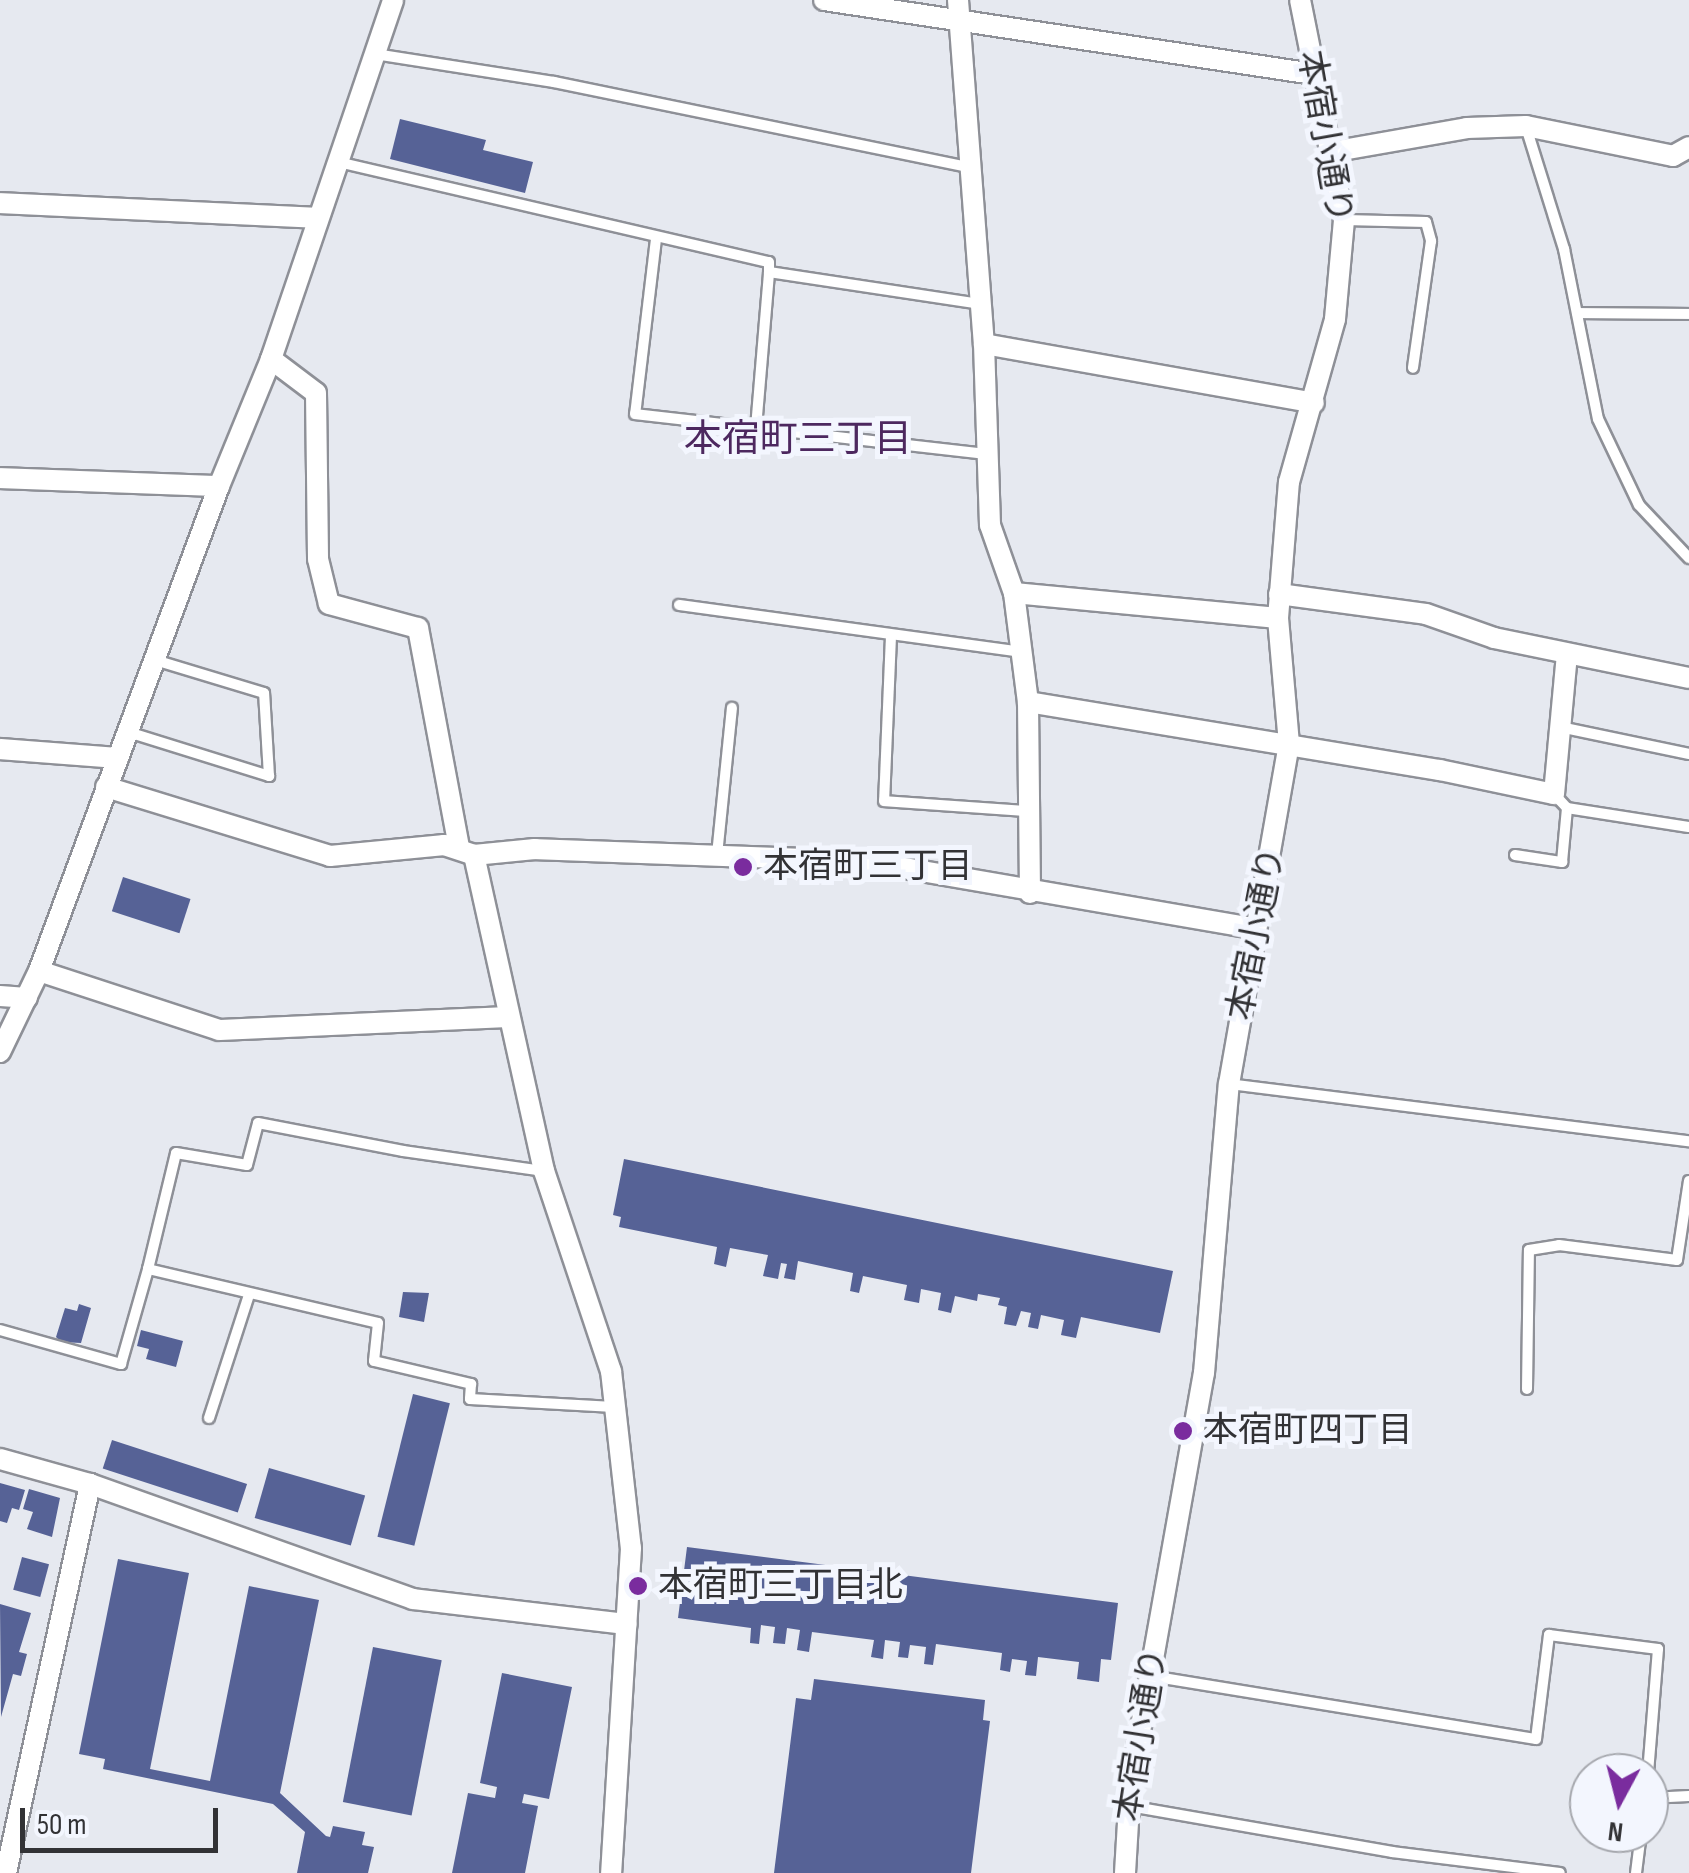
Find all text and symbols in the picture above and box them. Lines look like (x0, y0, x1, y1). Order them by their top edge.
street label: 本宿小通り (1288, 47, 1360, 227)
district label: 本宿町三丁目 (684, 417, 912, 463)
street label: 本宿小通り (1220, 844, 1294, 1024)
place label: 本宿町三丁目 (763, 846, 973, 888)
marker: 本宿町三丁目 (732, 856, 754, 878)
place label: 本宿町四丁目 (1203, 1410, 1413, 1452)
marker: 本宿町四丁目 (1172, 1420, 1194, 1442)
place label: 本宿町三丁目北 (658, 1565, 903, 1607)
marker: 本宿町三丁目北 (627, 1575, 649, 1597)
street label: 本宿小通り (1108, 1645, 1176, 1825)
north arrow (1569, 1753, 1669, 1853)
scale bar (25, 1788, 222, 1850)
text: 50 m (37, 1807, 86, 1843)
text: N (1606, 1814, 1625, 1849)

